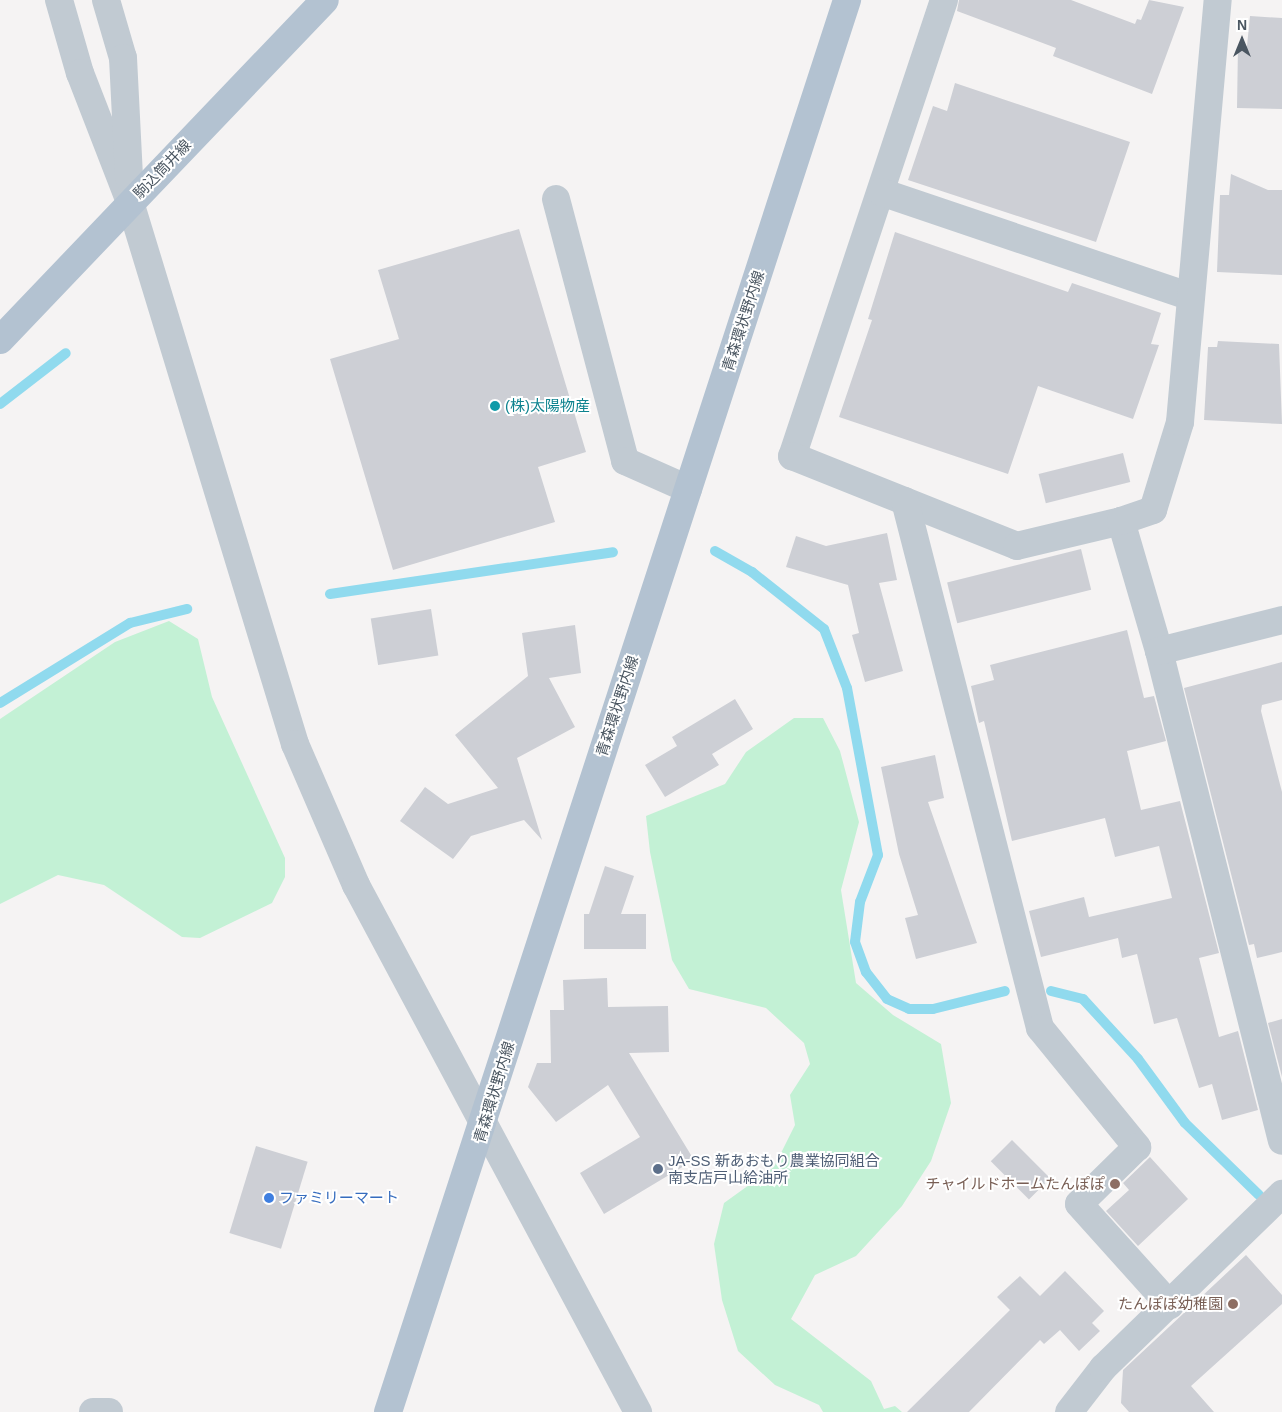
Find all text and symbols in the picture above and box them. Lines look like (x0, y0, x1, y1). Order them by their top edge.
north arrow (1217, 15, 1267, 65)
text: N (1237, 17, 1247, 33)
street label: 駒込筒井線 (129, 136, 195, 202)
street label: 青森環状野内線 (718, 268, 768, 374)
place label: (株)太陽物産 (505, 397, 590, 415)
marker: (株)太陽物産 (489, 400, 501, 412)
street label: 青森環状野内線 (592, 653, 642, 759)
street label: 青森環状野内線 (470, 1039, 518, 1145)
place label: JA-SS 新あおもり農業協同組合 南支店戸山給油所 (668, 1151, 880, 1186)
marker: JA-SS 新あおもり農業協同組合 南支店戸山給油所 (652, 1163, 664, 1175)
place label: チャイルドホームたんぽぽ (925, 1175, 1105, 1193)
marker: チャイルドホームたんぽぽ (1109, 1178, 1121, 1190)
place label: ファミリーマート (279, 1189, 399, 1207)
marker: ファミリーマート (263, 1192, 275, 1204)
place label: たんぽぽ幼稚園 (1118, 1295, 1223, 1313)
marker: たんぽぽ幼稚園 (1227, 1298, 1239, 1310)

